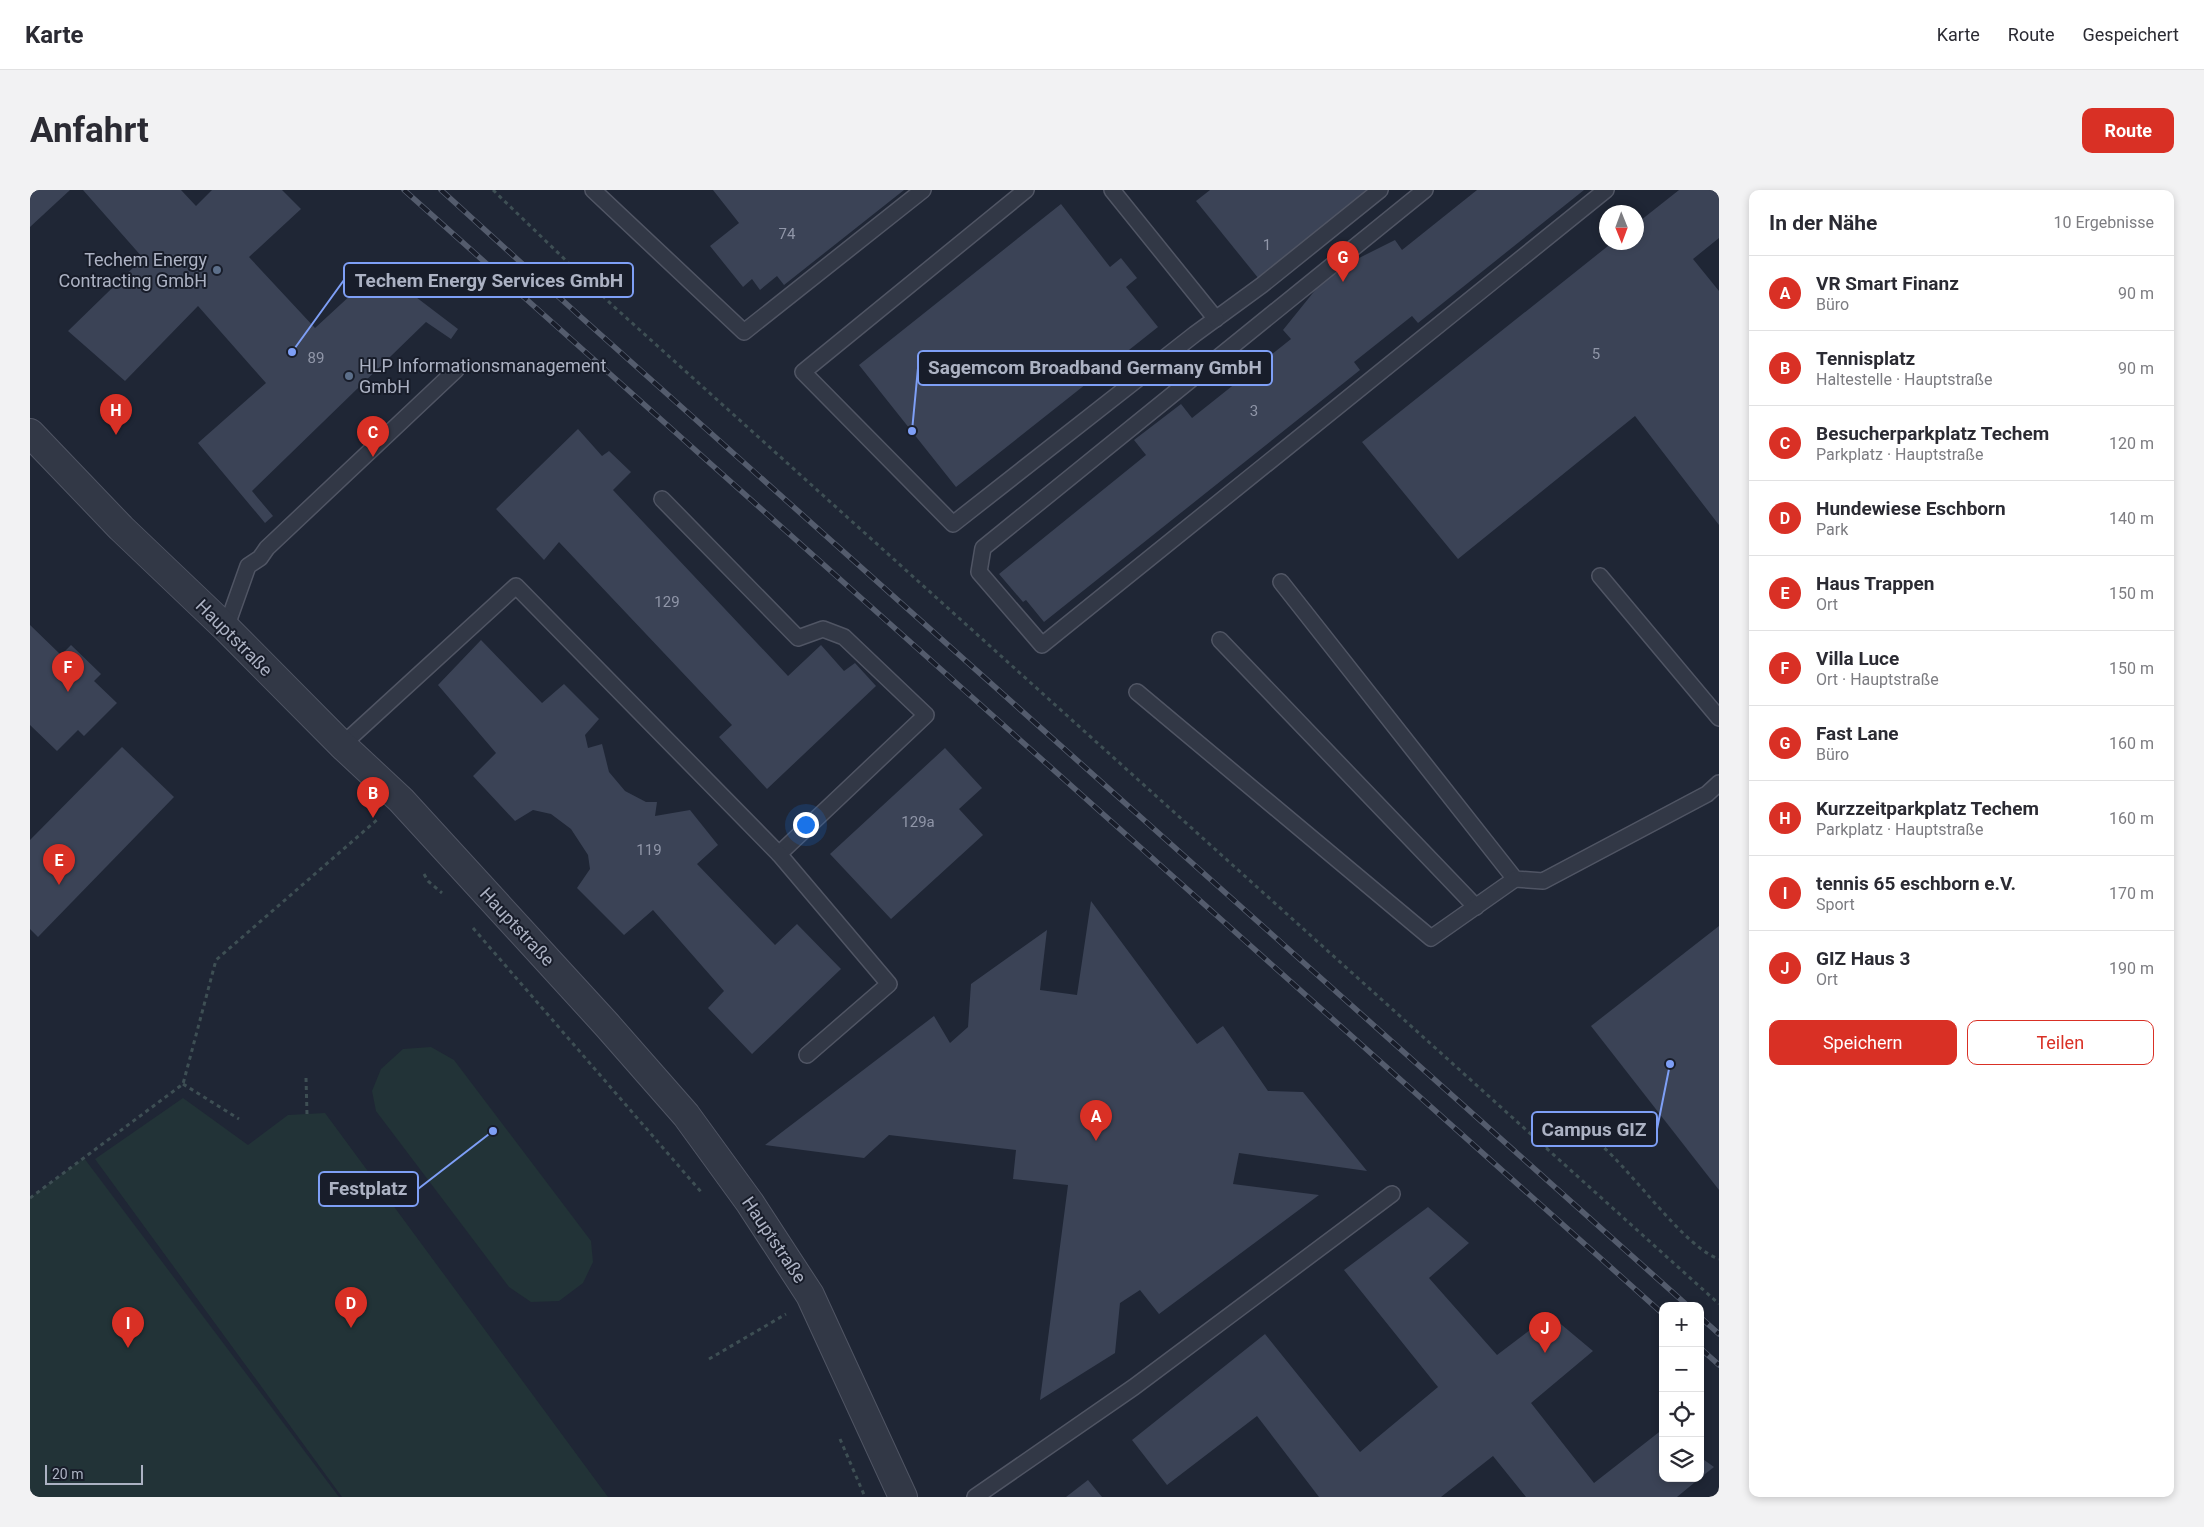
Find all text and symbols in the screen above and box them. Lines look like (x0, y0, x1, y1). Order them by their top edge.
text: Karte (25, 21, 84, 49)
text: Karte (1937, 24, 1980, 45)
text: Route (2008, 24, 2055, 45)
text: Gespeichert (2083, 24, 2179, 45)
button: Route (2082, 108, 2174, 153)
text: Anfahrt (30, 110, 149, 151)
north arrow (1599, 205, 1644, 250)
text: In der Nähe (1769, 211, 1877, 235)
text: 10 Ergebnisse (2054, 213, 2154, 232)
house number: 74 (779, 225, 796, 243)
house number: 1 (1263, 236, 1271, 254)
pin: G (1327, 241, 1359, 282)
place label: Techem Energy Contracting GmbH (58, 249, 207, 291)
callout: Techem Energy Services GmbH (344, 263, 633, 297)
marker: Techem Energy Contracting GmbH (211, 264, 223, 276)
text: Techem Energy Services GmbH (355, 269, 623, 292)
text: VR Smart Finanz (1816, 272, 1959, 295)
text: A (1780, 284, 1790, 303)
text: 90 m (2118, 284, 2154, 303)
text: Büro (1816, 295, 1849, 314)
house number: 5 (1592, 345, 1600, 363)
text: Tennisplatz (1816, 347, 1915, 370)
house number: 89 (308, 349, 324, 367)
callout: Sagemcom Broadband Germany GmbH (918, 351, 1272, 385)
place label: HLP Informationsmanagement GmbH (359, 355, 606, 397)
text: Sagemcom Broadband Germany GmbH (928, 356, 1262, 379)
text: B (1780, 359, 1790, 378)
text: 90 m (2118, 359, 2154, 378)
marker: HLP Informationsmanagement GmbH (343, 370, 355, 382)
text: Haltestelle · Hauptstraße (1816, 370, 1993, 389)
pin: H (100, 394, 132, 435)
house number: 3 (1250, 402, 1258, 420)
pin: C (357, 416, 389, 457)
text: Besucherparkplatz Techem (1816, 422, 2049, 445)
text: C (1780, 434, 1790, 453)
text: 120 m (2109, 434, 2154, 453)
text: Parkplatz · Hauptstraße (1816, 445, 1984, 464)
text: Hundewiese Eschborn (1816, 497, 2006, 520)
text: D (1780, 509, 1790, 528)
text: 140 m (2109, 509, 2154, 528)
text: Park (1816, 520, 1848, 539)
text: Haus Trappen (1816, 572, 1934, 595)
text: E (1781, 584, 1790, 603)
text: 150 m (2109, 584, 2154, 603)
house number: 129 (654, 593, 680, 611)
street label: Hauptstraße (192, 595, 277, 680)
text: Ort (1816, 595, 1838, 614)
text: Villa Luce (1816, 647, 1899, 670)
pin: F (52, 651, 84, 692)
text: F (1781, 659, 1789, 678)
text: 150 m (2109, 659, 2154, 678)
text: Ort · Hauptstraße (1816, 670, 1939, 689)
text: Fast Lane (1816, 722, 1899, 745)
text: G (1780, 734, 1790, 753)
text: 160 m (2109, 734, 2154, 753)
text: Büro (1816, 745, 1849, 764)
pin: B (357, 777, 389, 818)
text: Kurzzeitparkplatz Techem (1816, 797, 2039, 820)
text: H (1779, 809, 1791, 828)
text: 160 m (2109, 809, 2154, 828)
your location (793, 812, 819, 838)
house number: 129a (901, 813, 935, 831)
text: Parkplatz · Hauptstraße (1816, 820, 1984, 839)
house number: 119 (636, 841, 662, 859)
pin: E (43, 844, 75, 885)
text: tennis 65 eschborn e.V. (1816, 872, 2016, 895)
street label: Hauptstraße (476, 883, 559, 970)
text: I (1783, 884, 1787, 903)
text: 170 m (2109, 884, 2154, 903)
text: Sport (1816, 895, 1855, 914)
text: GIZ Haus 3 (1816, 947, 1910, 970)
text: J (1781, 959, 1789, 978)
text: 190 m (2109, 959, 2154, 978)
text: Ort (1816, 970, 1838, 989)
button: Speichern (1769, 1020, 1957, 1065)
button: Teilen (1967, 1020, 2154, 1065)
pin: A (1080, 1100, 1112, 1141)
callout: Campus GIZ (1532, 1112, 1657, 1146)
text: Campus GIZ (1542, 1118, 1646, 1141)
callout: Festplatz (319, 1172, 418, 1206)
text: Festplatz (329, 1177, 408, 1200)
street label: Hauptstraße (738, 1193, 811, 1287)
pin: D (335, 1287, 367, 1328)
map controls (1659, 1302, 1704, 1482)
button: + (1659, 1302, 1704, 1347)
pin: I (112, 1307, 144, 1348)
pin: J (1529, 1312, 1561, 1353)
button: − (1659, 1347, 1704, 1392)
button: locate (1659, 1392, 1704, 1437)
button: layers (1659, 1437, 1704, 1482)
scale bar (45, 1462, 142, 1485)
text: 20 m (52, 1466, 84, 1482)

